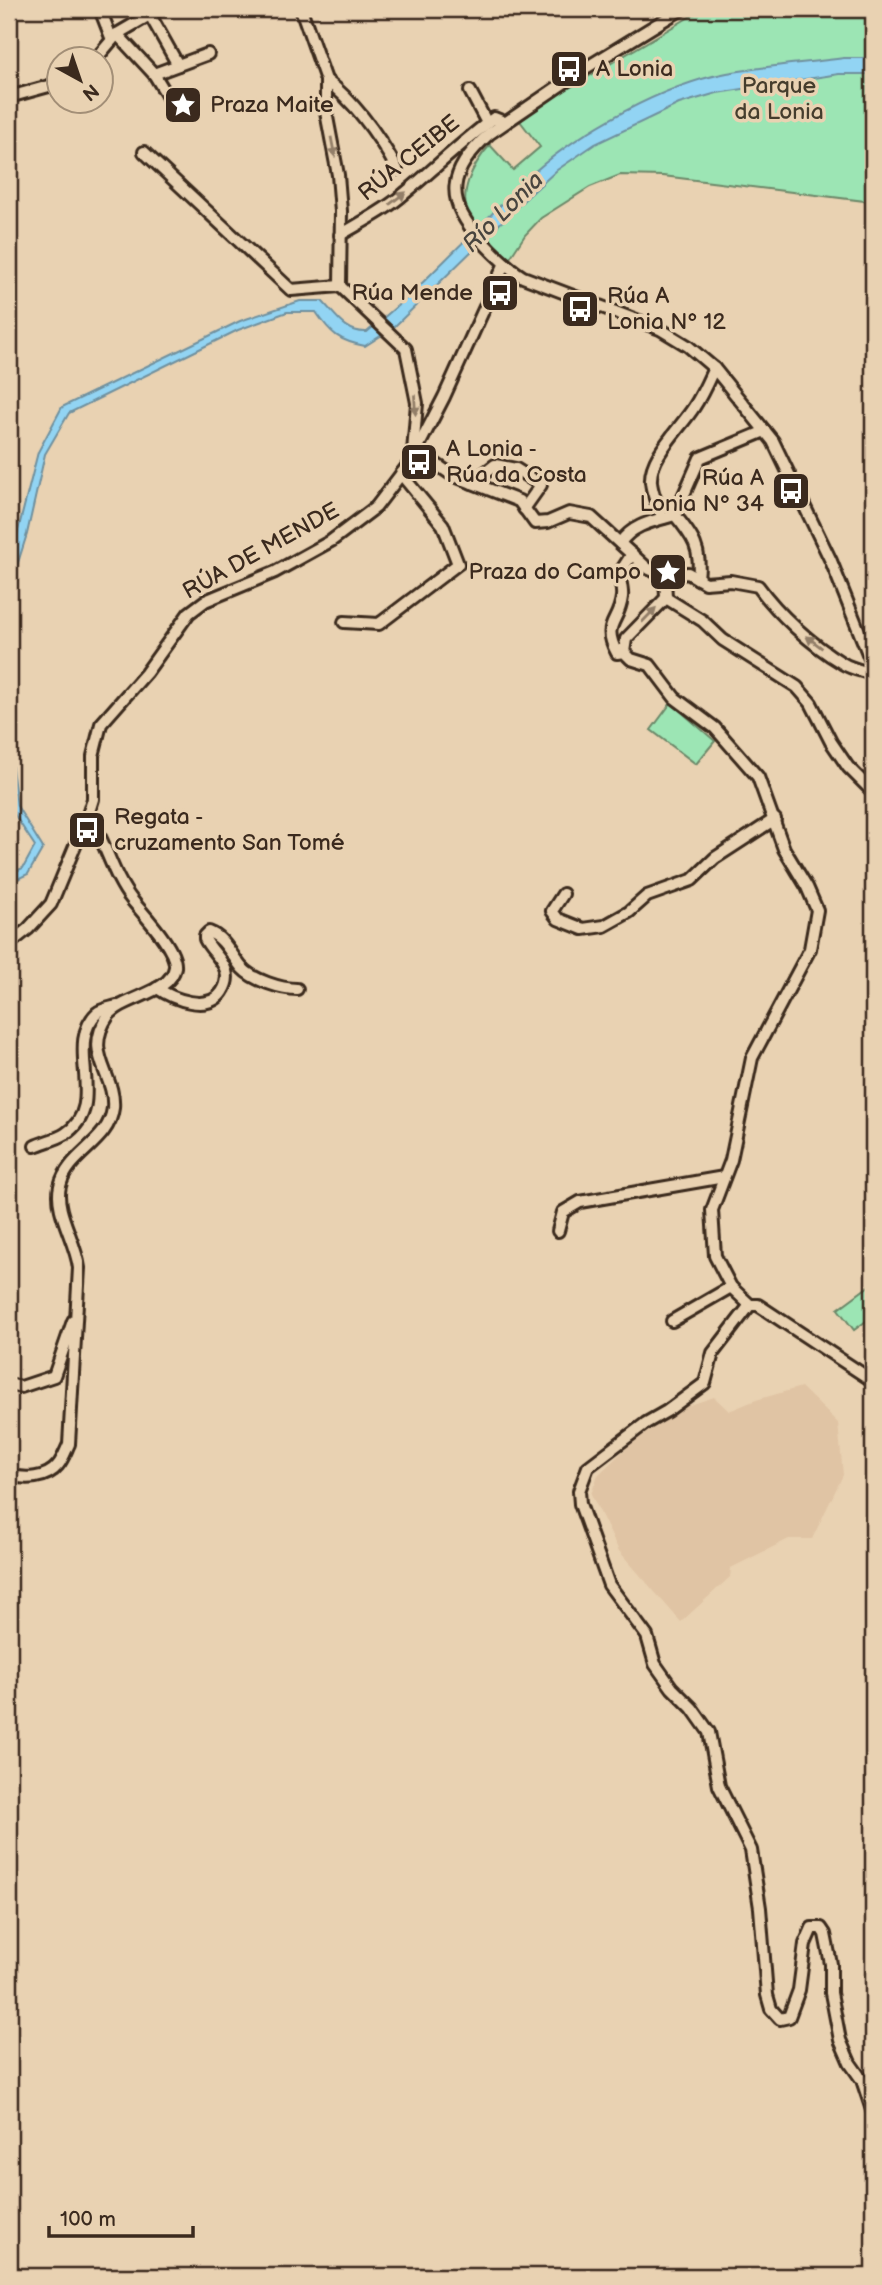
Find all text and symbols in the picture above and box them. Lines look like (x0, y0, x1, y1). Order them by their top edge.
north arrow (46, 46, 116, 116)
bus stop icon: A Lonia (548, 48, 590, 90)
place label: A Lonia (596, 55, 673, 83)
park label: Parque da Lonia (734, 72, 824, 126)
text: N (77, 78, 103, 105)
place icon: Praza Maite (162, 84, 204, 126)
place label: Praza Maite (210, 91, 334, 119)
street label: RÚA CEIBE (353, 109, 465, 207)
one-way arrow (328, 136, 339, 158)
water label: Río Lonia (457, 166, 549, 258)
one-way arrow (389, 192, 407, 206)
bus stop icon: Rúa Mende (479, 272, 521, 314)
place label: Rúa Mende (352, 279, 473, 307)
place label: Rúa A Lonia Nº 12 (607, 282, 726, 336)
bus stop icon: Rúa A Lonia Nº 12 (559, 288, 601, 330)
one-way arrow (410, 394, 421, 416)
place label: A Lonia - Rúa da Costa (446, 435, 587, 489)
bus stop icon: A Lonia - Rúa da Costa (398, 441, 440, 483)
place label: Rúa A Lonia Nº 34 (639, 464, 765, 518)
bus stop icon: Rúa A Lonia Nº 34 (770, 470, 812, 512)
street label: RÚA DE MENDE (178, 496, 344, 606)
place icon: Praza do Campo (647, 551, 689, 593)
place label: Praza do Campo (468, 558, 641, 586)
one-way arrow (640, 608, 657, 624)
one-way arrow (805, 635, 823, 649)
place label: Regata - cruzamento San Tomé (114, 803, 345, 857)
bus stop icon: Regata - cruzamento San Tomé (66, 809, 108, 851)
scale bar (49, 2194, 192, 2238)
text: 100 m (60, 2207, 116, 2232)

